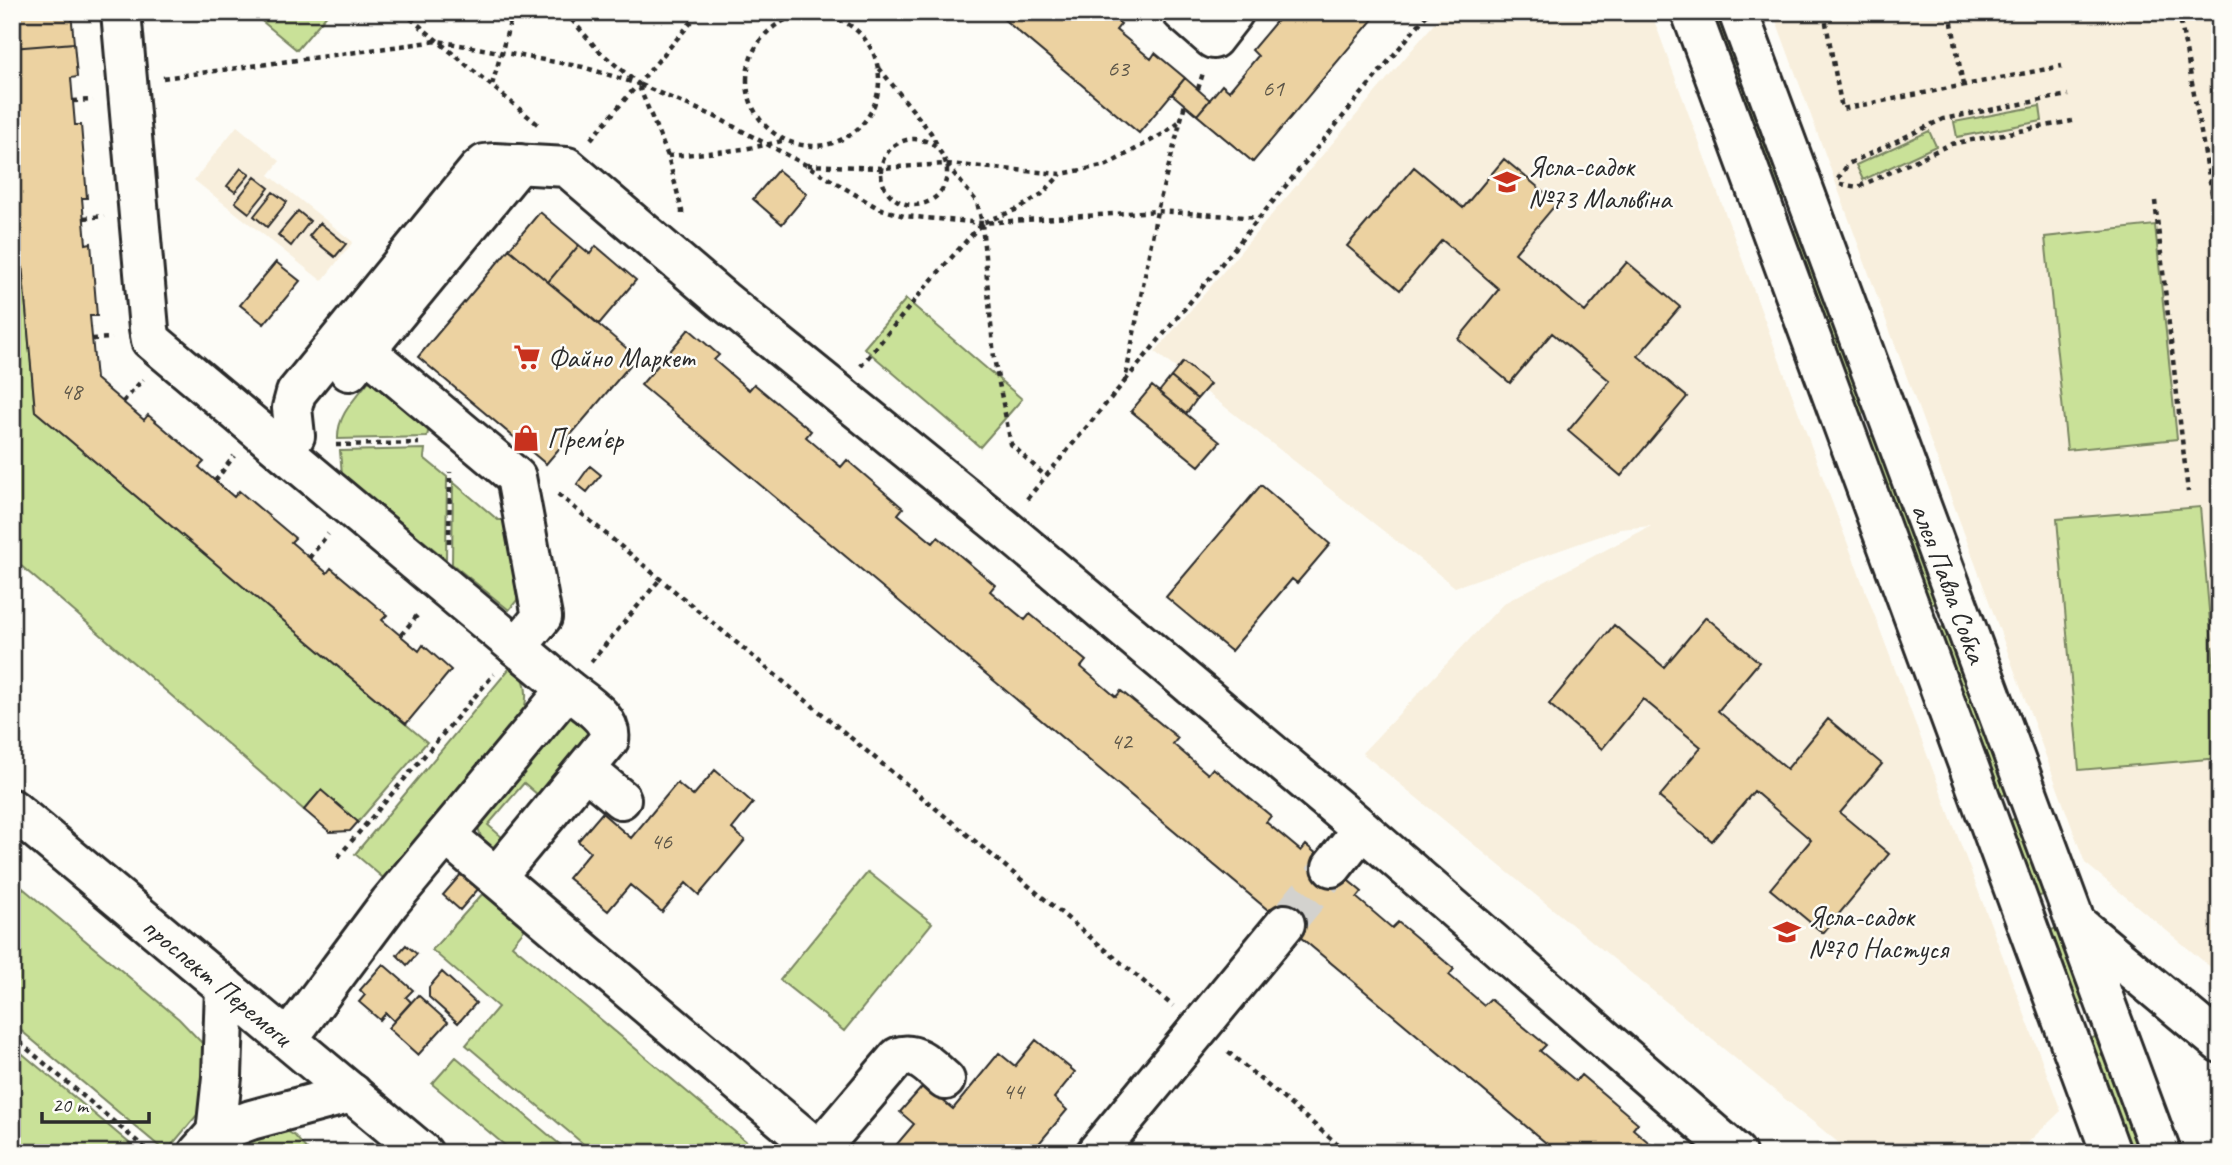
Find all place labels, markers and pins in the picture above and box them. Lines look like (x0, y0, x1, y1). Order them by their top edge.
place label: Ясла-садок №73 Мальвіна (1528, 149, 1673, 216)
school or university icon: Ясла-садок №73 Мальвіна (1492, 167, 1522, 197)
place label: Файно Маркет (548, 340, 696, 375)
supermarket icon: Файно Маркет (512, 342, 542, 372)
place label: Прем'єр (547, 421, 625, 456)
shop icon: Прем'єр (511, 423, 541, 453)
place label: Ясла-садок №70 Настуся (1808, 899, 1950, 966)
school or university icon: Ясла-садок №70 Настуся (1772, 917, 1802, 947)

